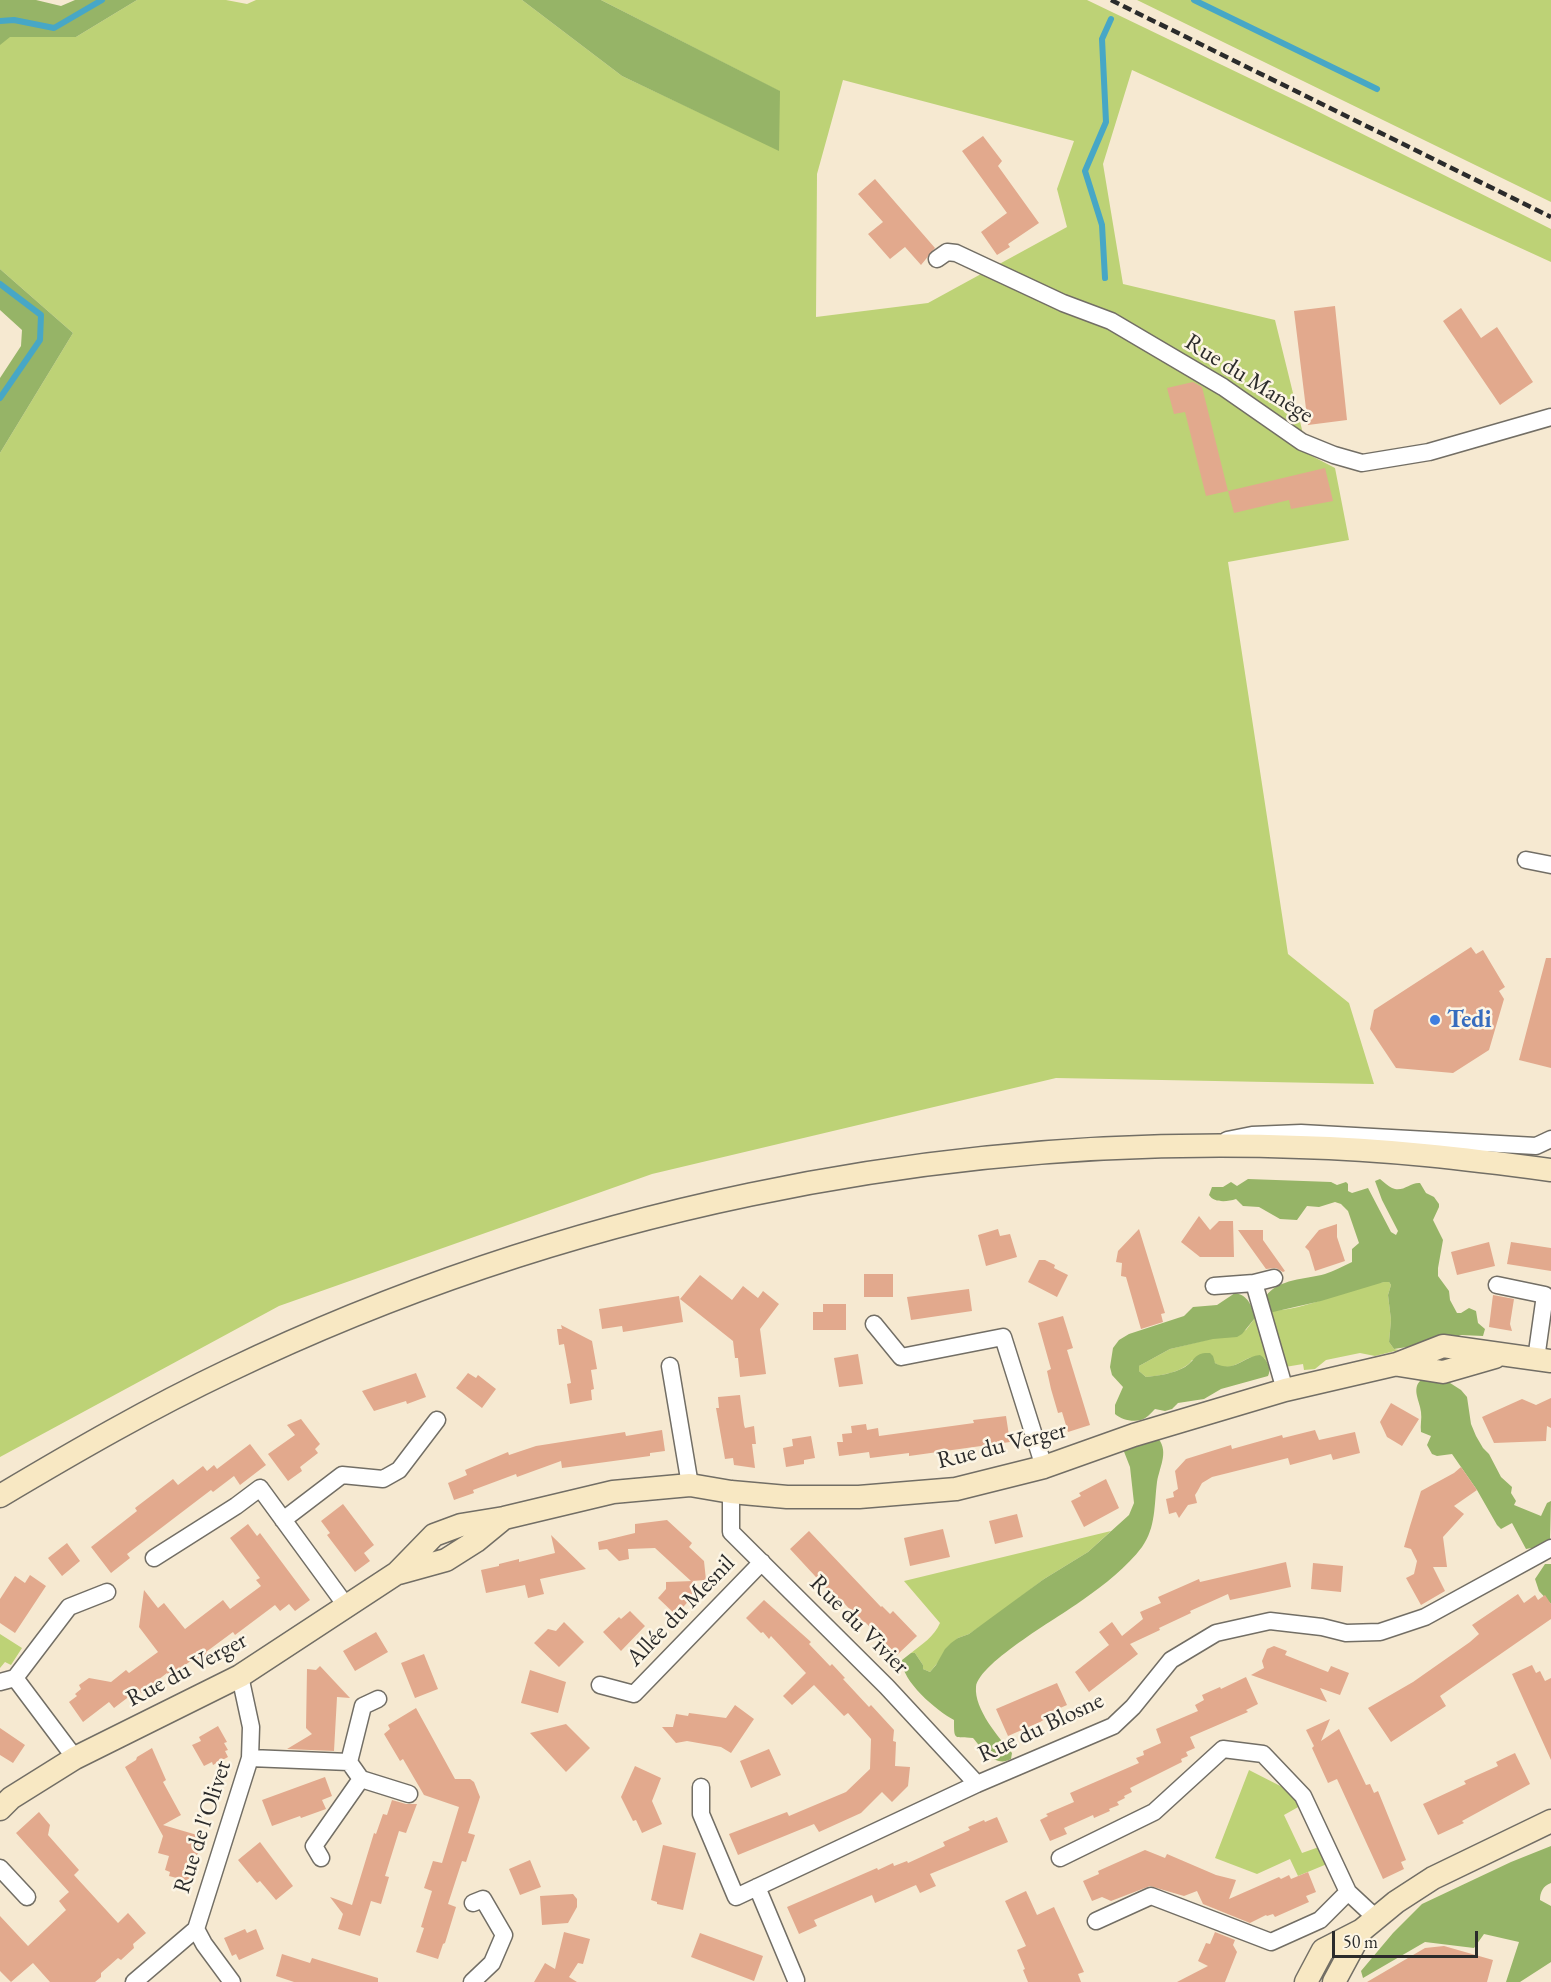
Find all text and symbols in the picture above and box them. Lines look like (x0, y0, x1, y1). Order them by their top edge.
street label: Rue du Manège (1179, 328, 1319, 430)
place label: Tedi (1447, 1006, 1492, 1034)
marker: Tedi (1428, 1013, 1442, 1027)
street label: Rue du Verger (934, 1416, 1070, 1476)
street label: Allée du Mesnil (621, 1549, 741, 1673)
street label: Rue du Vivier (803, 1569, 915, 1681)
street label: Rue du Verger (122, 1626, 252, 1714)
street label: Rue du Blosne (974, 1686, 1108, 1770)
street label: Rue de l'Olivet (168, 1757, 238, 1897)
scale bar (1335, 1919, 1480, 1957)
text: 50 m (1343, 1930, 1378, 1953)

